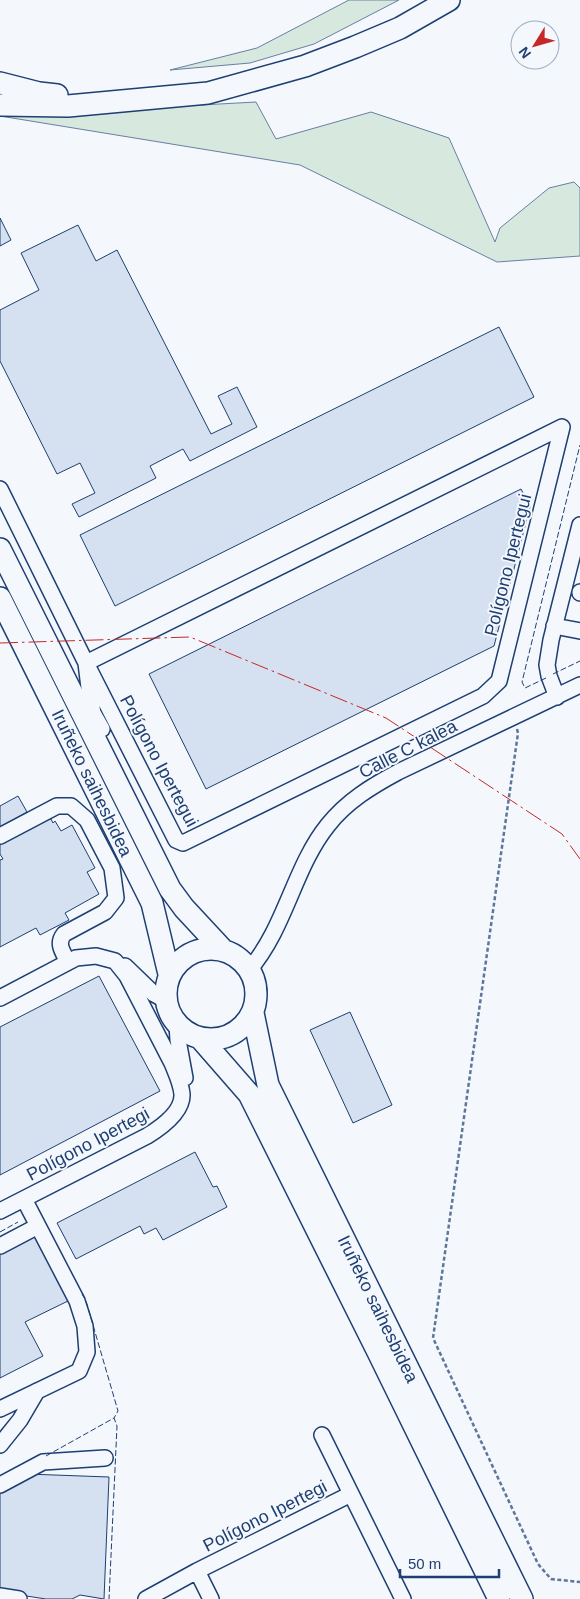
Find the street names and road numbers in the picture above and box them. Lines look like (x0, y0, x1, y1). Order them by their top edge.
street label: Polígono Ipertegui (481, 492, 535, 638)
street label: Polígono Ipertegui (116, 692, 202, 830)
street label: Iruñeko saihesbidea (48, 706, 137, 861)
street label: Calle C kalea (356, 715, 461, 782)
street label: Polígono Ipertegi (23, 1103, 153, 1185)
street label: Iruñeko saihesbidea (334, 1232, 423, 1387)
street label: Polígono Ipertegi (200, 1476, 330, 1556)

